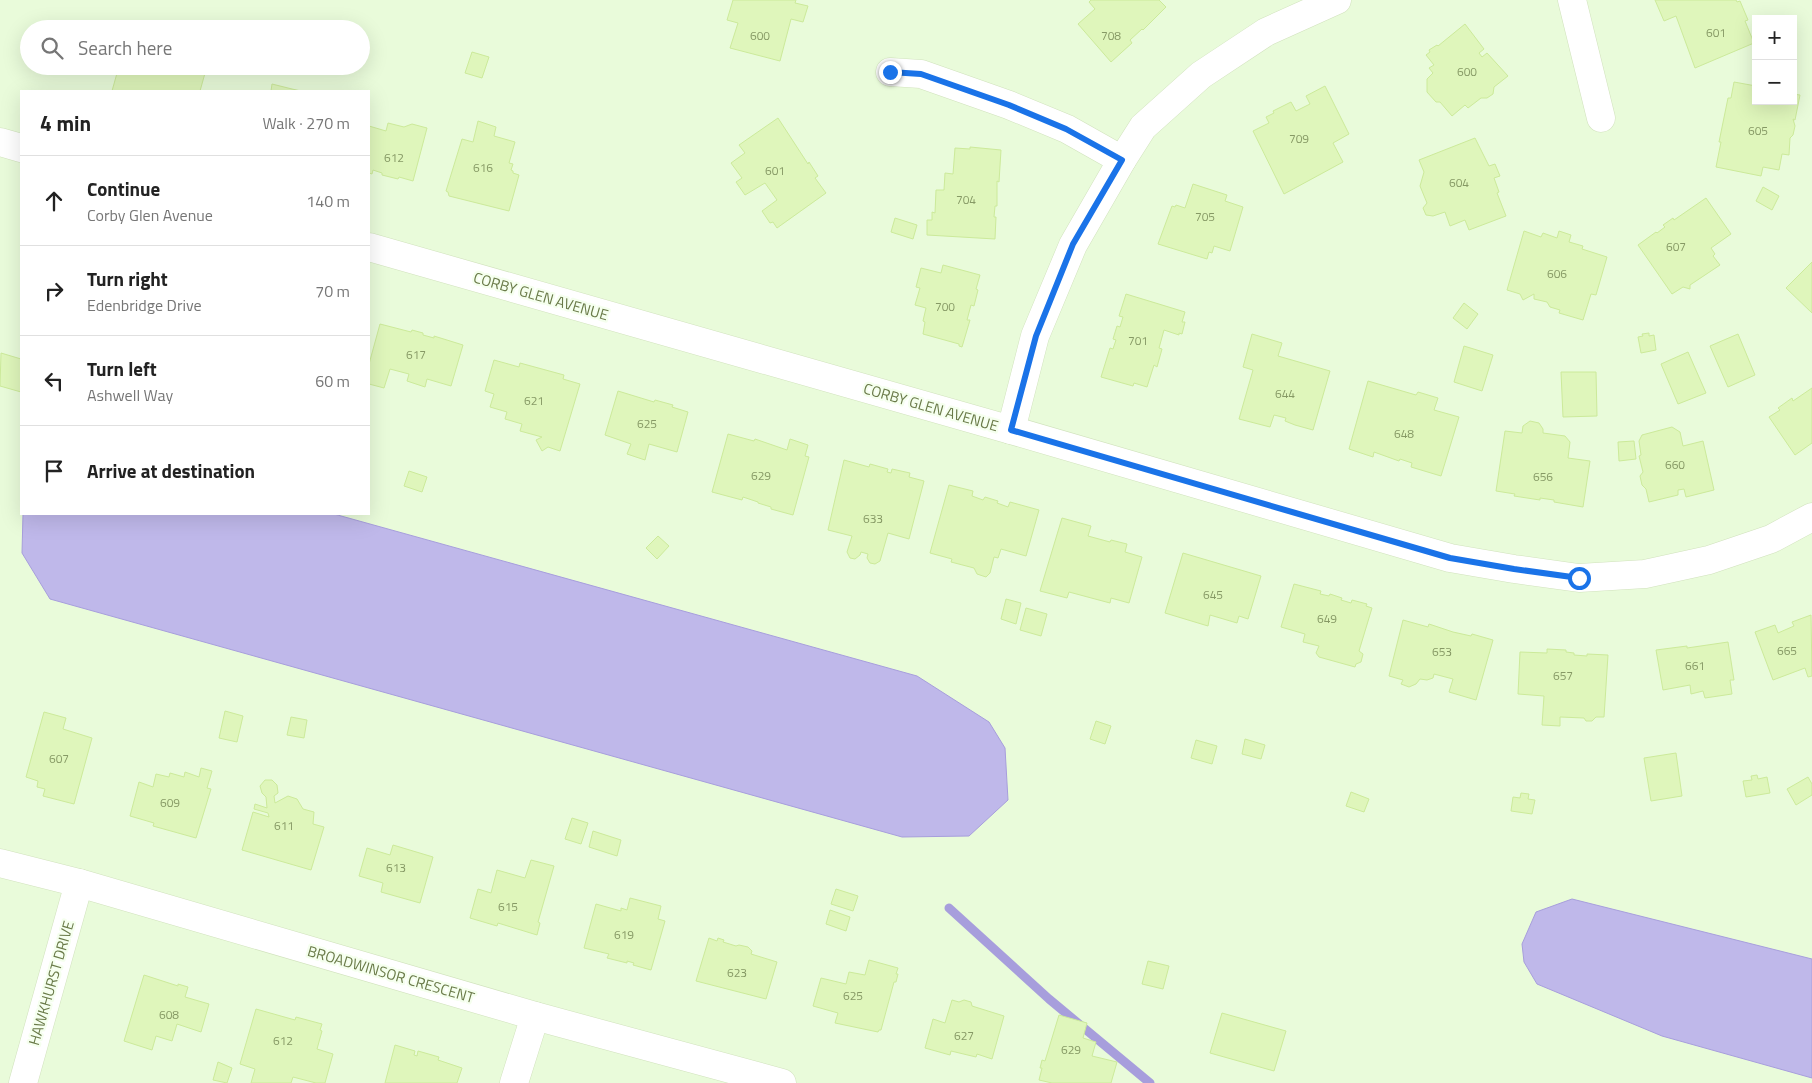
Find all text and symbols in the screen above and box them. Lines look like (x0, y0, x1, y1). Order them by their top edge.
map controls (1752, 15, 1797, 105)
button: + (1752, 15, 1797, 60)
search box (20, 20, 370, 75)
house number: 601 (1706, 23, 1726, 42)
house number: 600 (750, 26, 770, 45)
house number: 708 (1101, 26, 1121, 45)
text: Search here (78, 33, 172, 62)
icon: search (38, 34, 66, 62)
button: − (1752, 60, 1797, 105)
route end (879, 61, 902, 84)
house number: 600 (1457, 62, 1477, 81)
text: 4 min (40, 107, 91, 139)
text: Walk · 270 m (262, 111, 350, 135)
house number: 605 (1748, 121, 1768, 140)
house number: 709 (1289, 129, 1309, 148)
house number: 612 (384, 148, 404, 167)
house number: 616 (473, 158, 493, 177)
house number: 601 (765, 161, 785, 180)
house number: 604 (1449, 173, 1469, 192)
text: Continue (87, 174, 160, 203)
icon: ahead (40, 187, 68, 215)
text: 140 m (306, 189, 350, 213)
house number: 704 (956, 190, 976, 209)
text: Corby Glen Avenue (87, 203, 213, 227)
house number: 705 (1195, 207, 1215, 226)
house number: 607 (1666, 237, 1686, 256)
text: Turn right (87, 264, 168, 293)
house number: 606 (1547, 264, 1567, 283)
street label: CORBY GLEN AVENUE (471, 266, 611, 326)
icon: right (40, 277, 68, 305)
text: 70 m (315, 279, 350, 303)
text: Edenbridge Drive (87, 293, 202, 317)
house number: 700 (935, 297, 955, 316)
house number: 701 (1128, 331, 1148, 350)
house number: 617 (406, 345, 426, 364)
text: Turn left (87, 354, 157, 383)
icon: left (40, 367, 68, 395)
text: 60 m (315, 369, 350, 393)
street label: CORBY GLEN AVENUE (861, 377, 1001, 437)
text: Ashwell Way (87, 383, 173, 407)
house number: 644 (1275, 384, 1295, 403)
house number: 621 (524, 391, 544, 410)
house number: 625 (637, 414, 657, 433)
house number: 648 (1394, 424, 1414, 443)
house number: 660 (1665, 455, 1685, 474)
text: Arrive at destination (87, 456, 255, 485)
icon: arrive (40, 457, 68, 485)
house number: 629 (751, 466, 771, 485)
house number: 656 (1533, 467, 1553, 486)
house number: 633 (863, 509, 883, 528)
route start (1568, 567, 1591, 590)
house number: 645 (1203, 585, 1223, 604)
house number: 649 (1317, 609, 1337, 628)
house number: 665 (1777, 641, 1797, 660)
house number: 653 (1432, 642, 1452, 661)
house number: 661 (1685, 656, 1705, 675)
house number: 657 (1553, 666, 1573, 685)
house number: 607 (49, 749, 69, 768)
house number: 609 (160, 793, 180, 812)
house number: 611 (274, 816, 294, 835)
house number: 613 (386, 858, 406, 877)
house number: 615 (498, 897, 518, 916)
street label: HAWKHURST DRIVE (22, 918, 80, 1048)
house number: 619 (614, 925, 634, 944)
street label: BROADWINSOR CRESCENT (305, 939, 477, 1009)
house number: 623 (727, 963, 747, 982)
house number: 625 (843, 986, 863, 1005)
house number: 608 (159, 1005, 179, 1024)
house number: 627 (954, 1026, 974, 1045)
house number: 612 (273, 1031, 293, 1050)
house number: 629 (1061, 1040, 1081, 1059)

